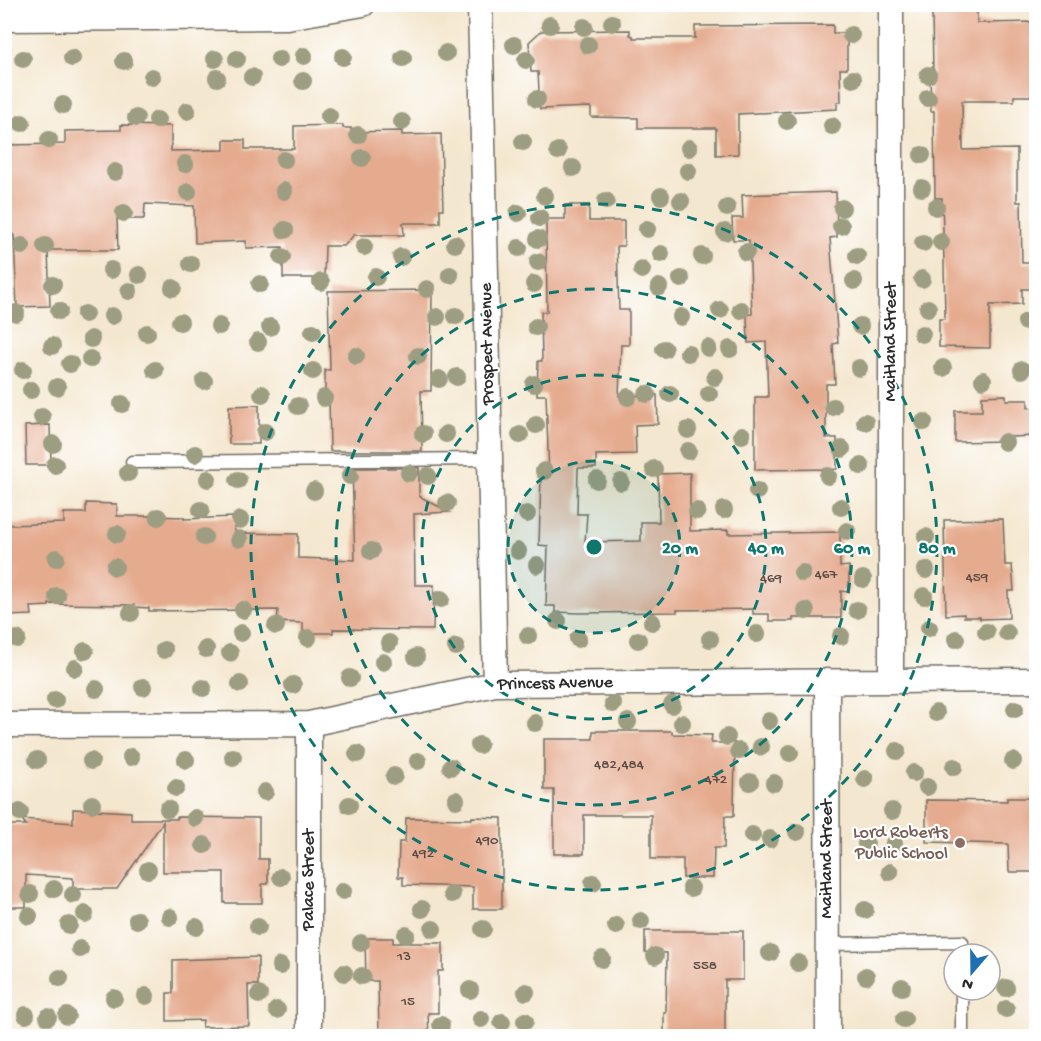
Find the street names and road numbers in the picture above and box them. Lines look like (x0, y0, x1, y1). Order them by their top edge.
street label: Maitland Street (881, 281, 902, 402)
street label: Prospect Avenue (476, 282, 500, 406)
street label: Princess Avenue (496, 672, 614, 696)
street label: Maitland Street (817, 798, 838, 919)
street label: Palace Street (299, 828, 320, 932)

